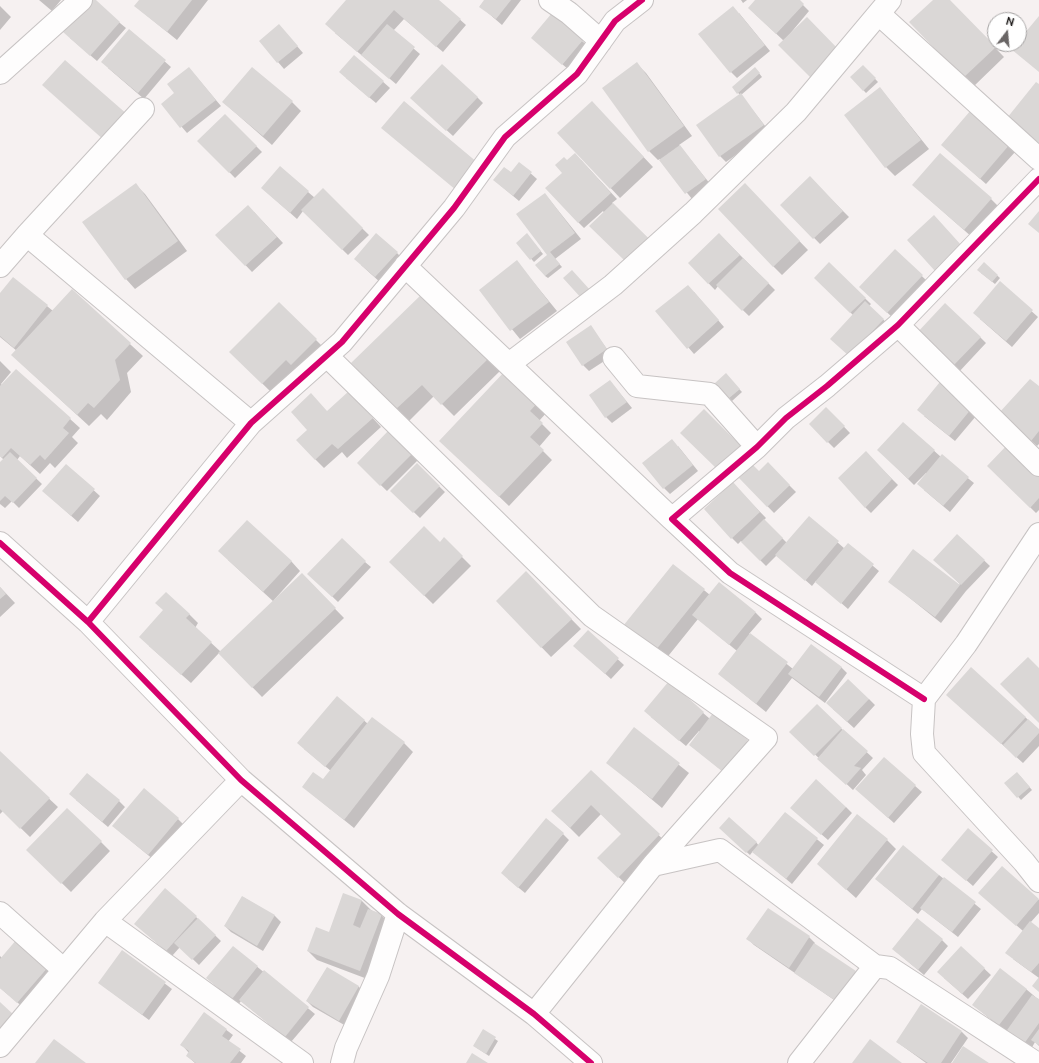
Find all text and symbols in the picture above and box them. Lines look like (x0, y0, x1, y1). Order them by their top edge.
north arrow (987, 12, 1027, 52)
text: N (1004, 15, 1016, 28)

